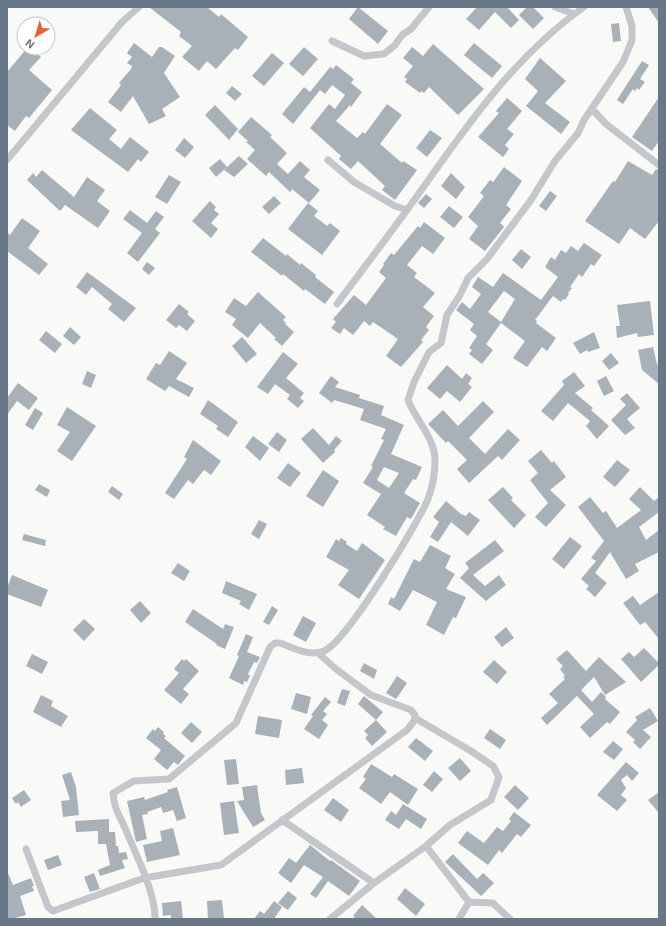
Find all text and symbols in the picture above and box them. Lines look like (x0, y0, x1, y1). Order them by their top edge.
north arrow (16, 16, 56, 56)
text: N (22, 37, 37, 52)

